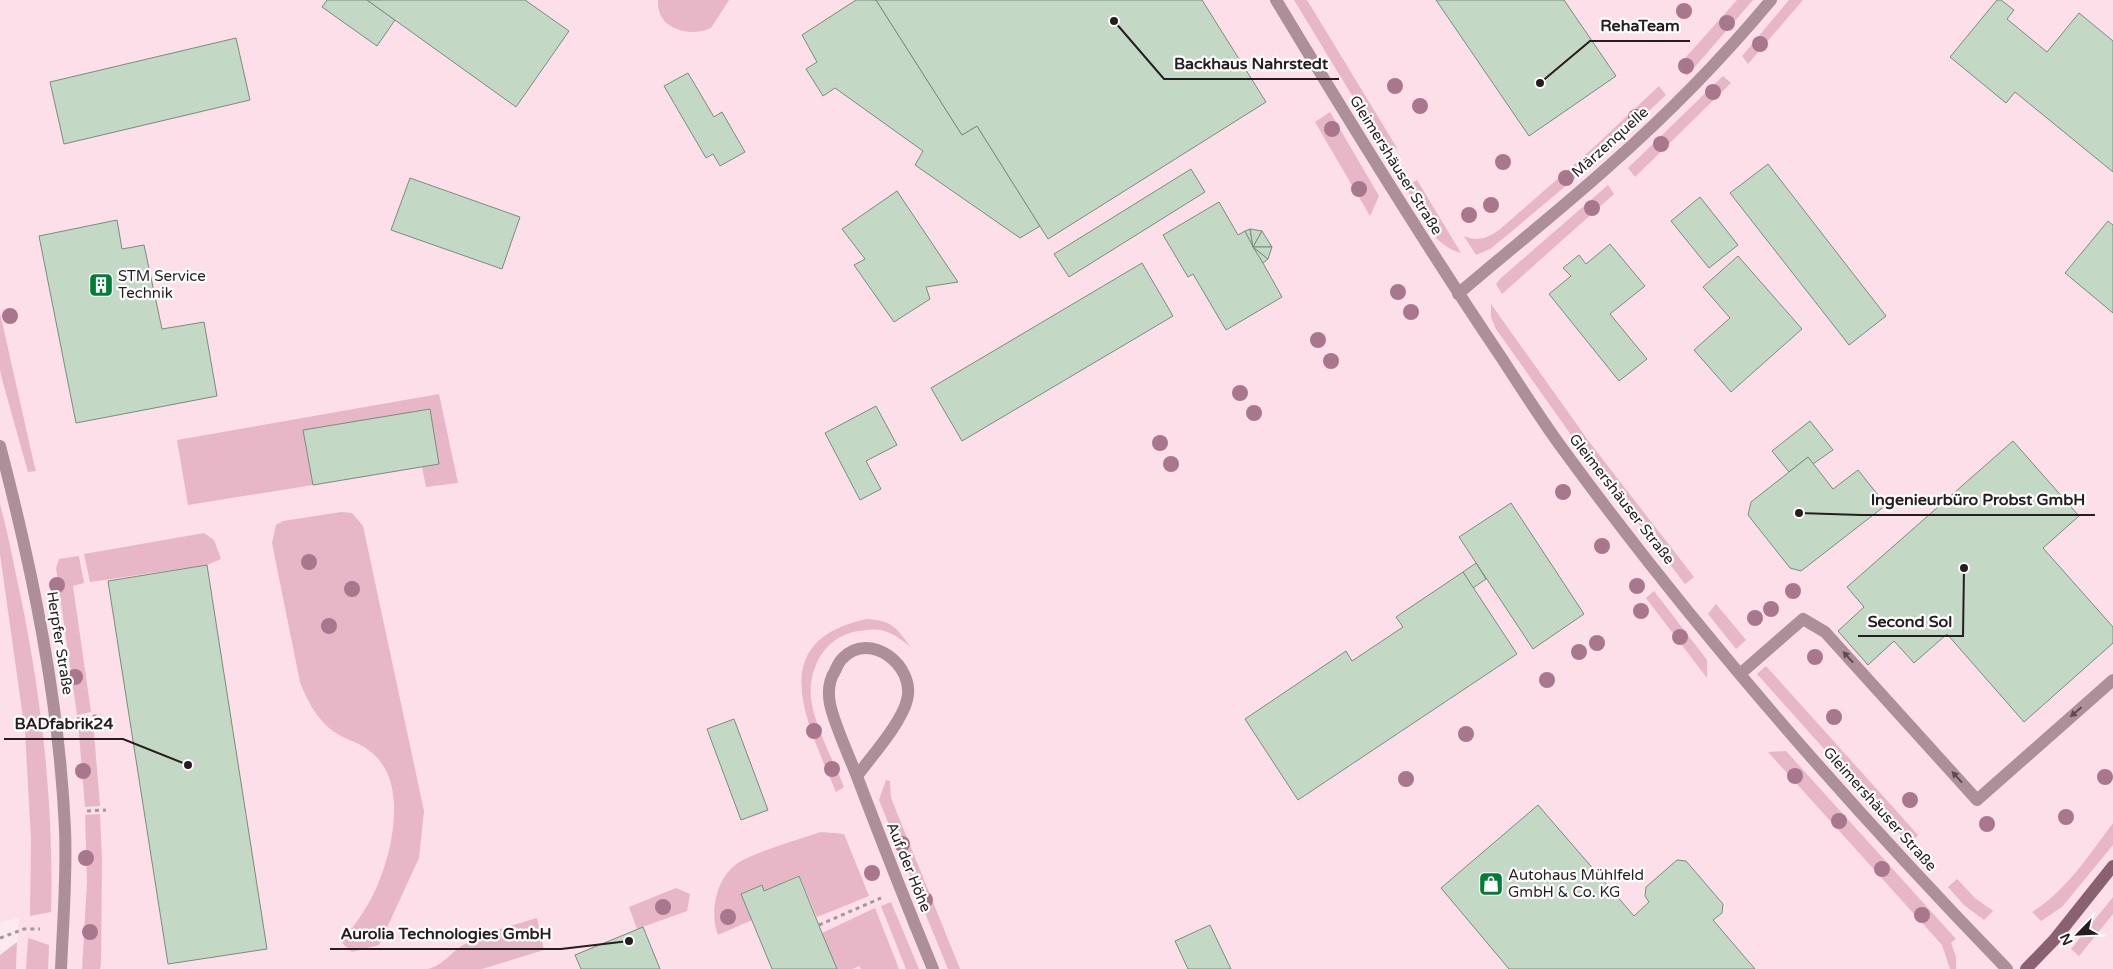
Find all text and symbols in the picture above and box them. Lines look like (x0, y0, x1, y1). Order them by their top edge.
callout: RehaTeam (1590, 10, 1690, 41)
text: RehaTeam (1600, 16, 1680, 36)
callout: Backhaus Nahrstedt (1164, 48, 1339, 79)
text: Backhaus Nahrstedt (1174, 54, 1329, 74)
street label: Gleimershäuser Straße (1346, 92, 1446, 238)
street label: Märzenquelle (1568, 103, 1652, 181)
place label: STM Service Technik (118, 267, 206, 302)
building icon: STM Service Technik (88, 272, 114, 298)
street label: Gleimershäuser Straße (1565, 430, 1679, 568)
callout: Ingenieurbüro Probst GmbH (1861, 484, 2095, 515)
text: Ingenieurbüro Probst GmbH (1871, 490, 2085, 510)
street label: Herpfer Straße (43, 590, 77, 696)
callout: Second Sol (1858, 605, 1963, 636)
text: Second Sol (1868, 612, 1952, 632)
one-way arrow (1842, 652, 1854, 664)
one-way arrow (2071, 706, 2083, 718)
callout: BADfabrik24 (4, 708, 123, 739)
text: BADfabrik24 (15, 714, 113, 734)
street label: Gleimershäuser Straße (1819, 743, 1941, 875)
one-way arrow (1951, 772, 1963, 784)
street label: Auf der Höhe (883, 819, 935, 915)
place label: Autohaus Mühlfeld GmbH & Co. KG (1508, 866, 1644, 901)
shop icon: Autohaus Mühlfeld GmbH & Co. KG (1478, 871, 1504, 897)
north arrow (2053, 909, 2103, 959)
callout: Aurolia Technologies GmbH (330, 918, 561, 949)
text: Aurolia Technologies GmbH (340, 924, 552, 944)
text: N (2057, 930, 2077, 948)

